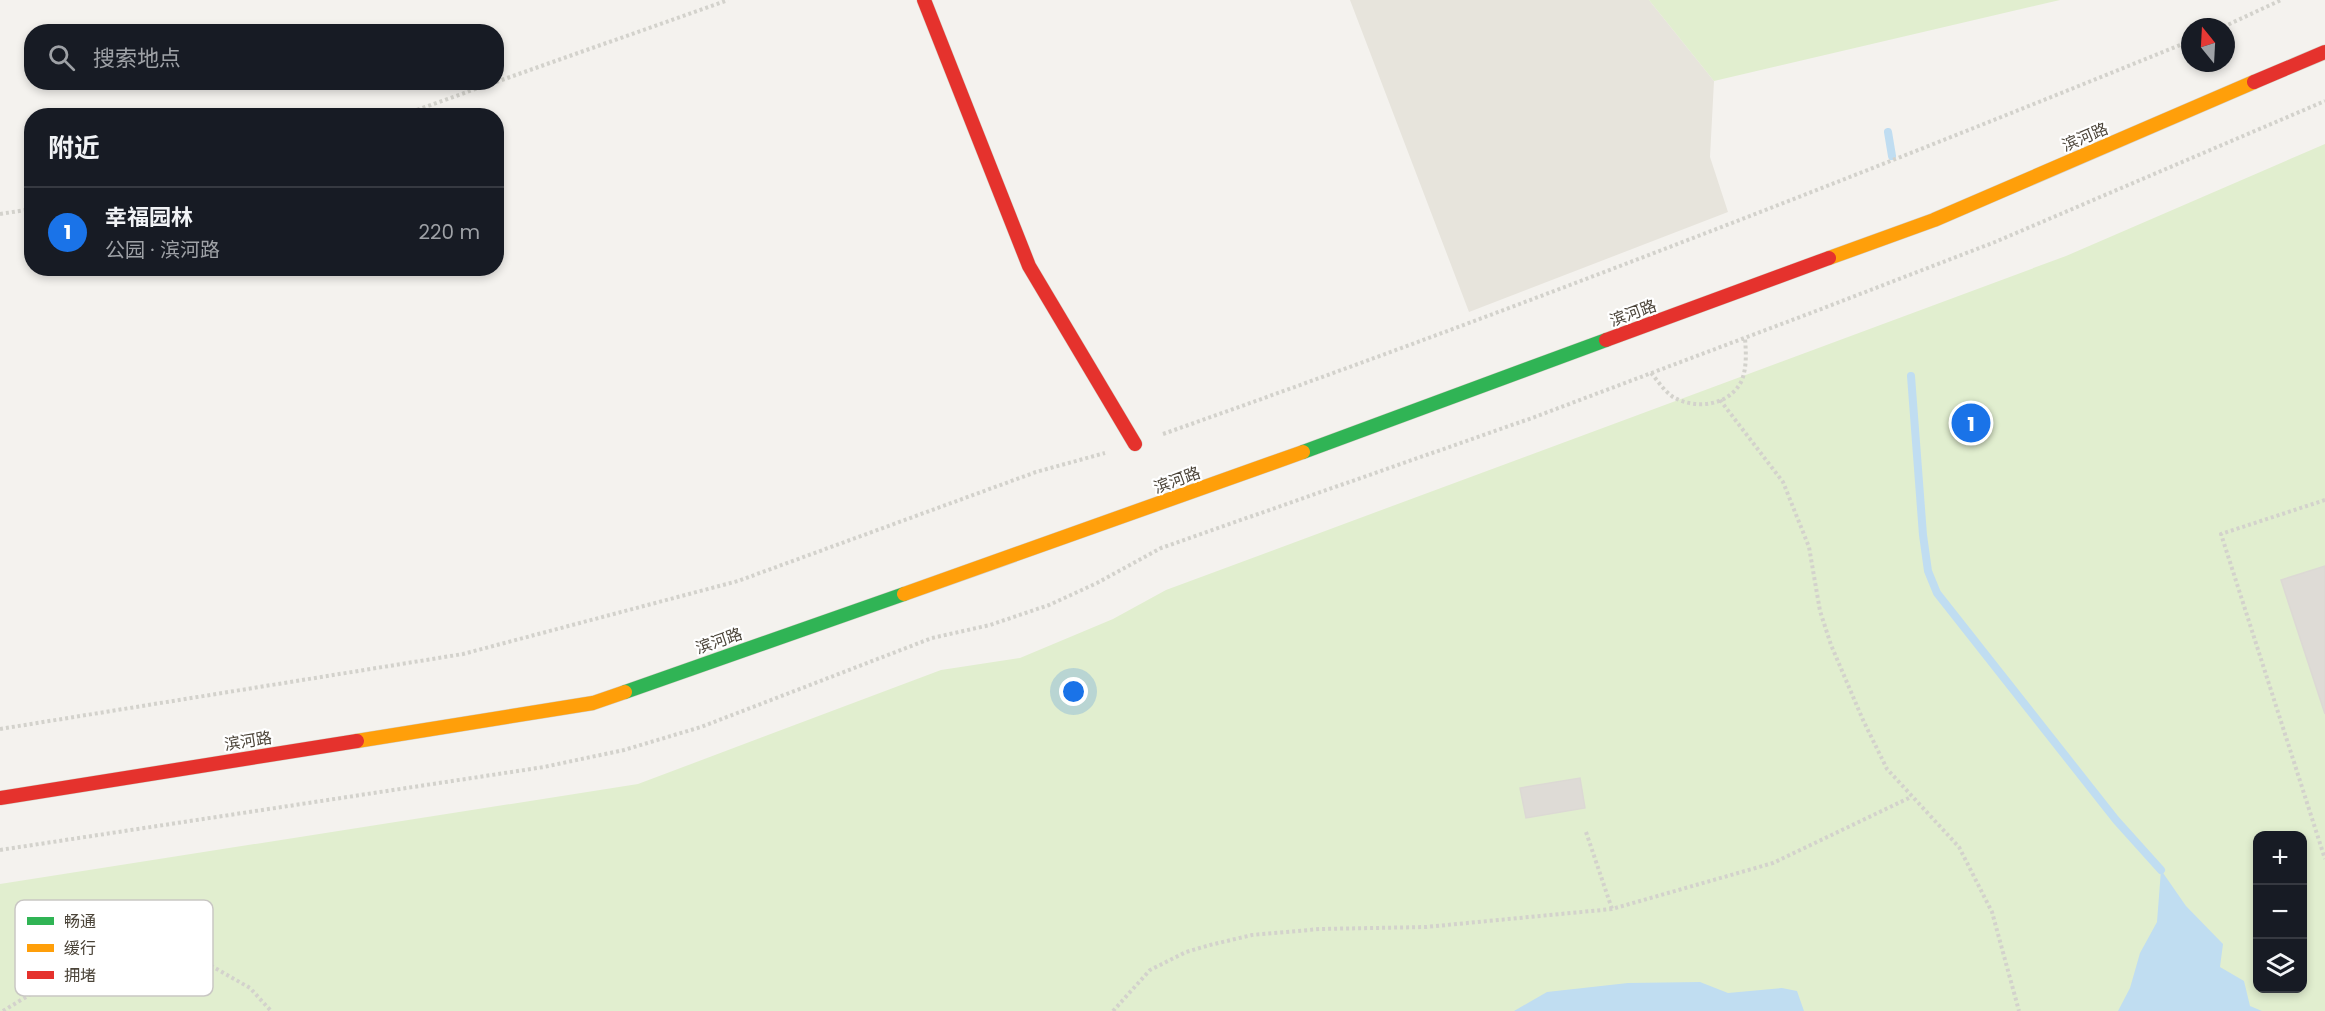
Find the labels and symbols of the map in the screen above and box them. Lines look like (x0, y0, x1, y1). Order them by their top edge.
north arrow (2181, 18, 2235, 72)
street label: 滨河路 (2058, 117, 2112, 157)
street label: 滨河路 (1607, 294, 1659, 332)
pin: 1 (1952, 400, 1990, 446)
street label: 滨河路 (1151, 461, 1203, 499)
street label: 滨河路 (693, 622, 745, 660)
your location (1059, 677, 1088, 706)
street label: 滨河路 (222, 726, 274, 756)
legend (15, 900, 213, 996)
text: 畅通 (64, 910, 96, 933)
text: 缓行 (64, 937, 96, 960)
text: 拥堵 (64, 964, 96, 987)

